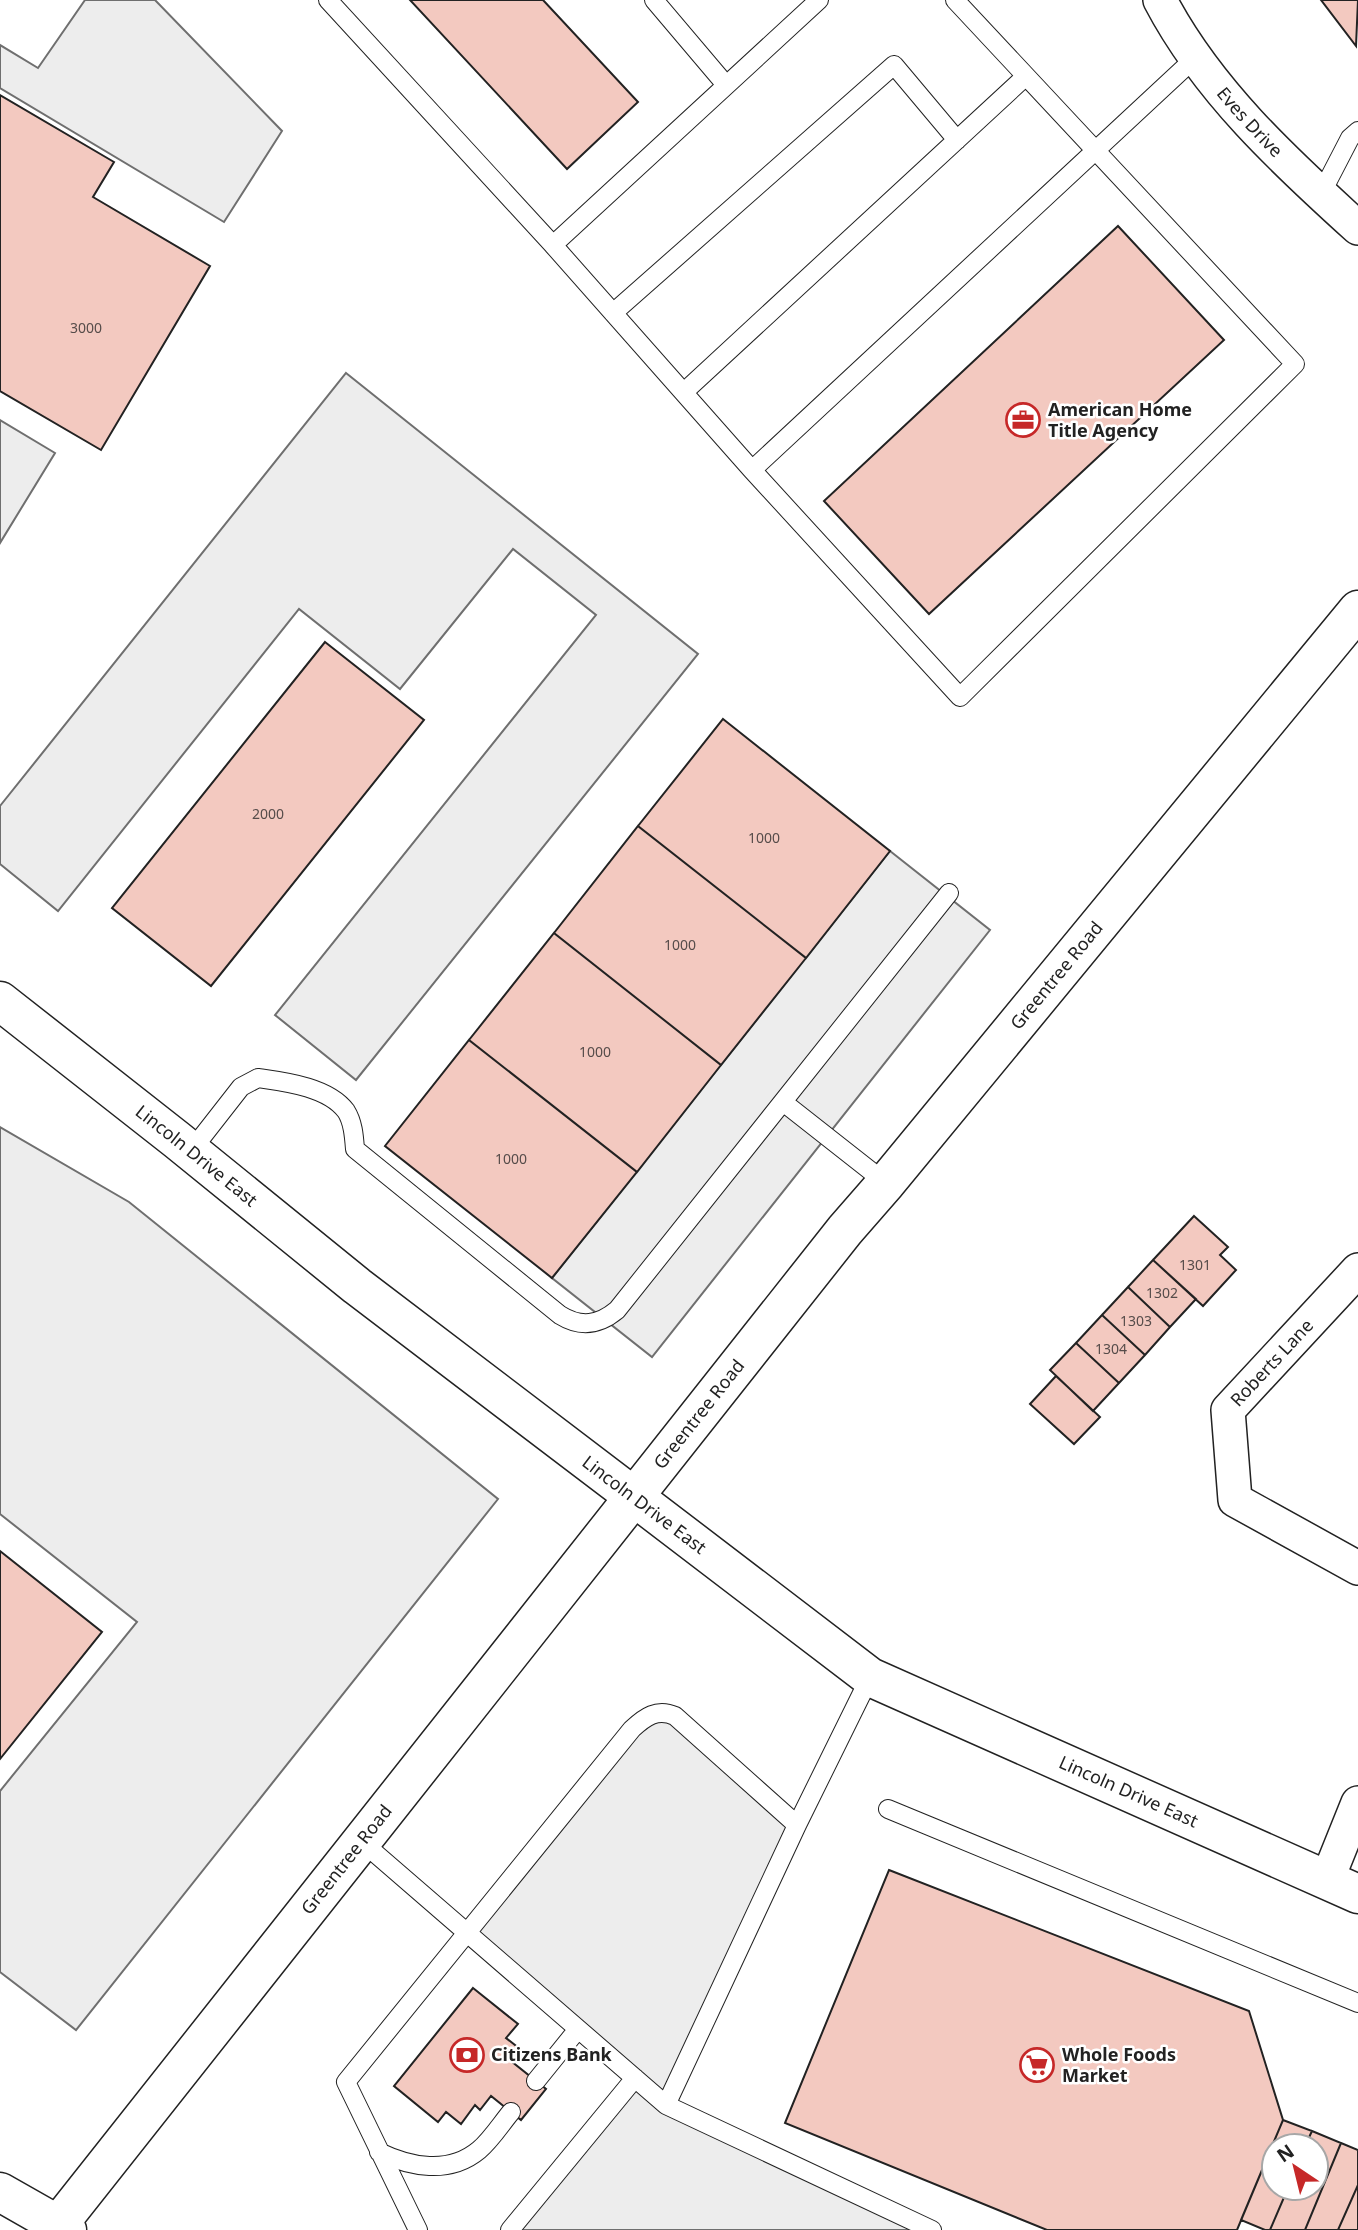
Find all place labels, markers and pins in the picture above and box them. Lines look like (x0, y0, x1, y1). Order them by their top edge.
place label: American Home Title Agency (1048, 397, 1192, 442)
office icon: American Home Title Agency (1004, 401, 1042, 439)
bank icon: Citizens Bank (448, 2036, 486, 2074)
place label: Citizens Bank (491, 2042, 613, 2066)
place label: Whole Foods Market (1062, 2042, 1176, 2087)
supermarket icon: Whole Foods Market (1018, 2046, 1056, 2084)

